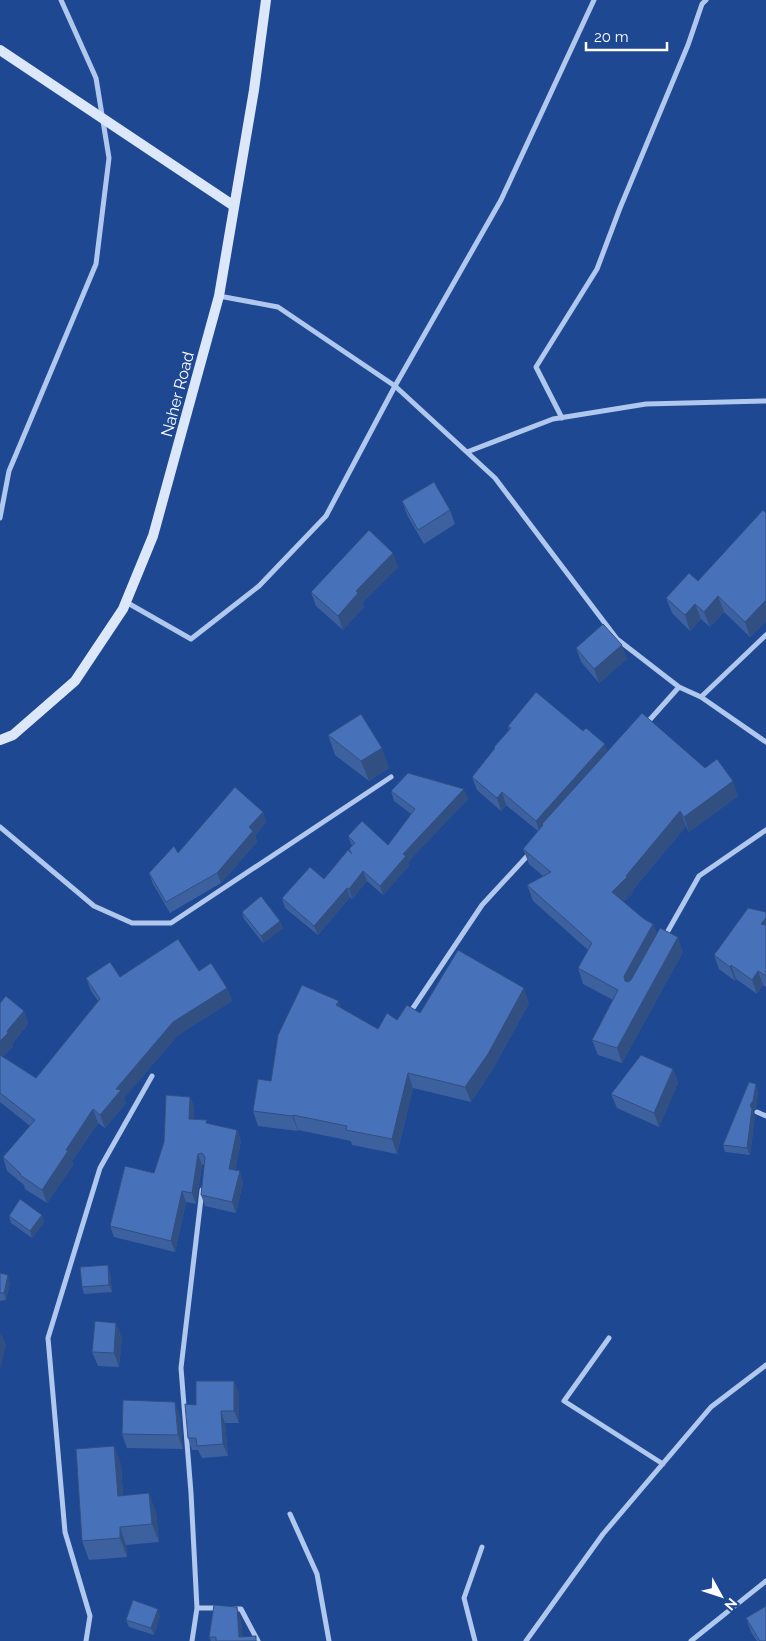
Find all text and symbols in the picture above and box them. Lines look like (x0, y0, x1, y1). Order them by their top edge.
scale bar (586, 20, 667, 52)
text: 20 m (594, 28, 629, 46)
street label: Naher Road (157, 349, 198, 439)
north arrow (696, 1571, 746, 1621)
text: N (721, 1595, 741, 1614)

